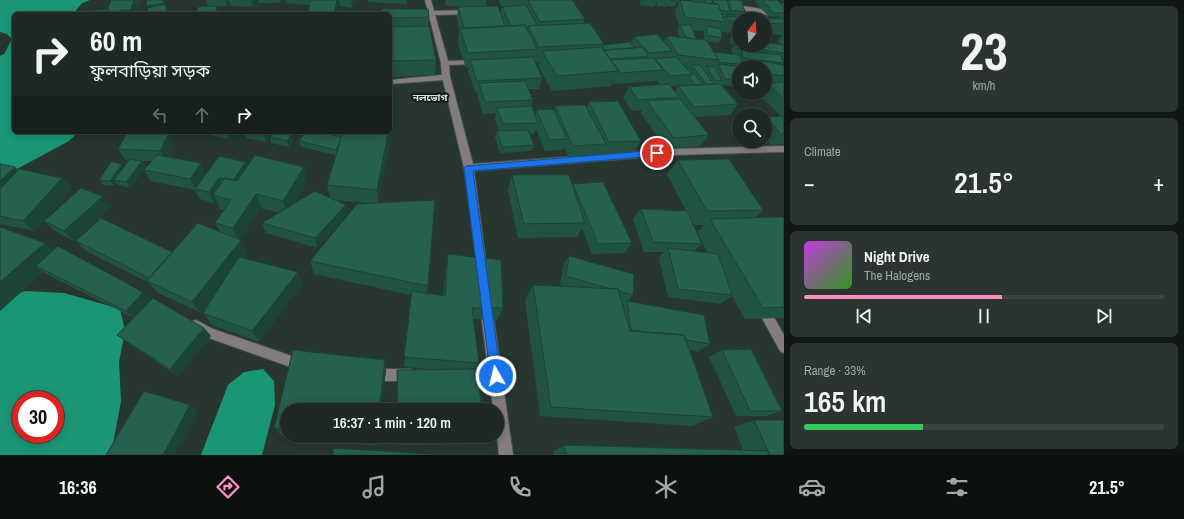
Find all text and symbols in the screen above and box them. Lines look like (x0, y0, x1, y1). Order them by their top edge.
north arrow (732, 12, 772, 52)
map controls (732, 12, 772, 148)
text: 23 (960, 16, 1008, 86)
text: 60 m (90, 22, 142, 60)
icon: right (24, 28, 76, 80)
text: ফুলবাড়িয়া সড়ক (90, 58, 210, 83)
button: sound (732, 60, 772, 100)
text: km/h (972, 77, 996, 94)
district label: নলভোগ (412, 91, 447, 104)
icon: left (149, 104, 171, 126)
icon: ahead (191, 104, 213, 126)
icon: right (233, 104, 255, 126)
button: search (732, 108, 772, 148)
pin (640, 136, 674, 170)
icon: arrive (646, 142, 668, 164)
text: Climate (804, 143, 841, 160)
text: 21.5° (954, 162, 1014, 202)
text: − (804, 168, 815, 198)
text: + (1153, 168, 1164, 198)
text: Night Drive (864, 246, 930, 267)
text: The Halogens (864, 267, 930, 284)
icon: previous (853, 305, 875, 327)
icon: pause (973, 305, 995, 327)
icon: next (1093, 305, 1115, 327)
position arrow (475, 355, 517, 397)
text: Range · 33% (804, 362, 866, 379)
text: 165 km (804, 381, 886, 421)
speed limit sign: 30 (12, 391, 64, 443)
text: 16:37 · 1 min · 120 m (333, 412, 451, 433)
icon: directions (214, 473, 242, 501)
icon: music (360, 473, 388, 501)
icon: phone (506, 473, 534, 501)
icon: climate (652, 473, 680, 501)
icon: car (798, 473, 826, 501)
icon: filters (943, 473, 971, 501)
text: 16:36 (59, 475, 97, 500)
text: 21.5° (1089, 475, 1125, 500)

